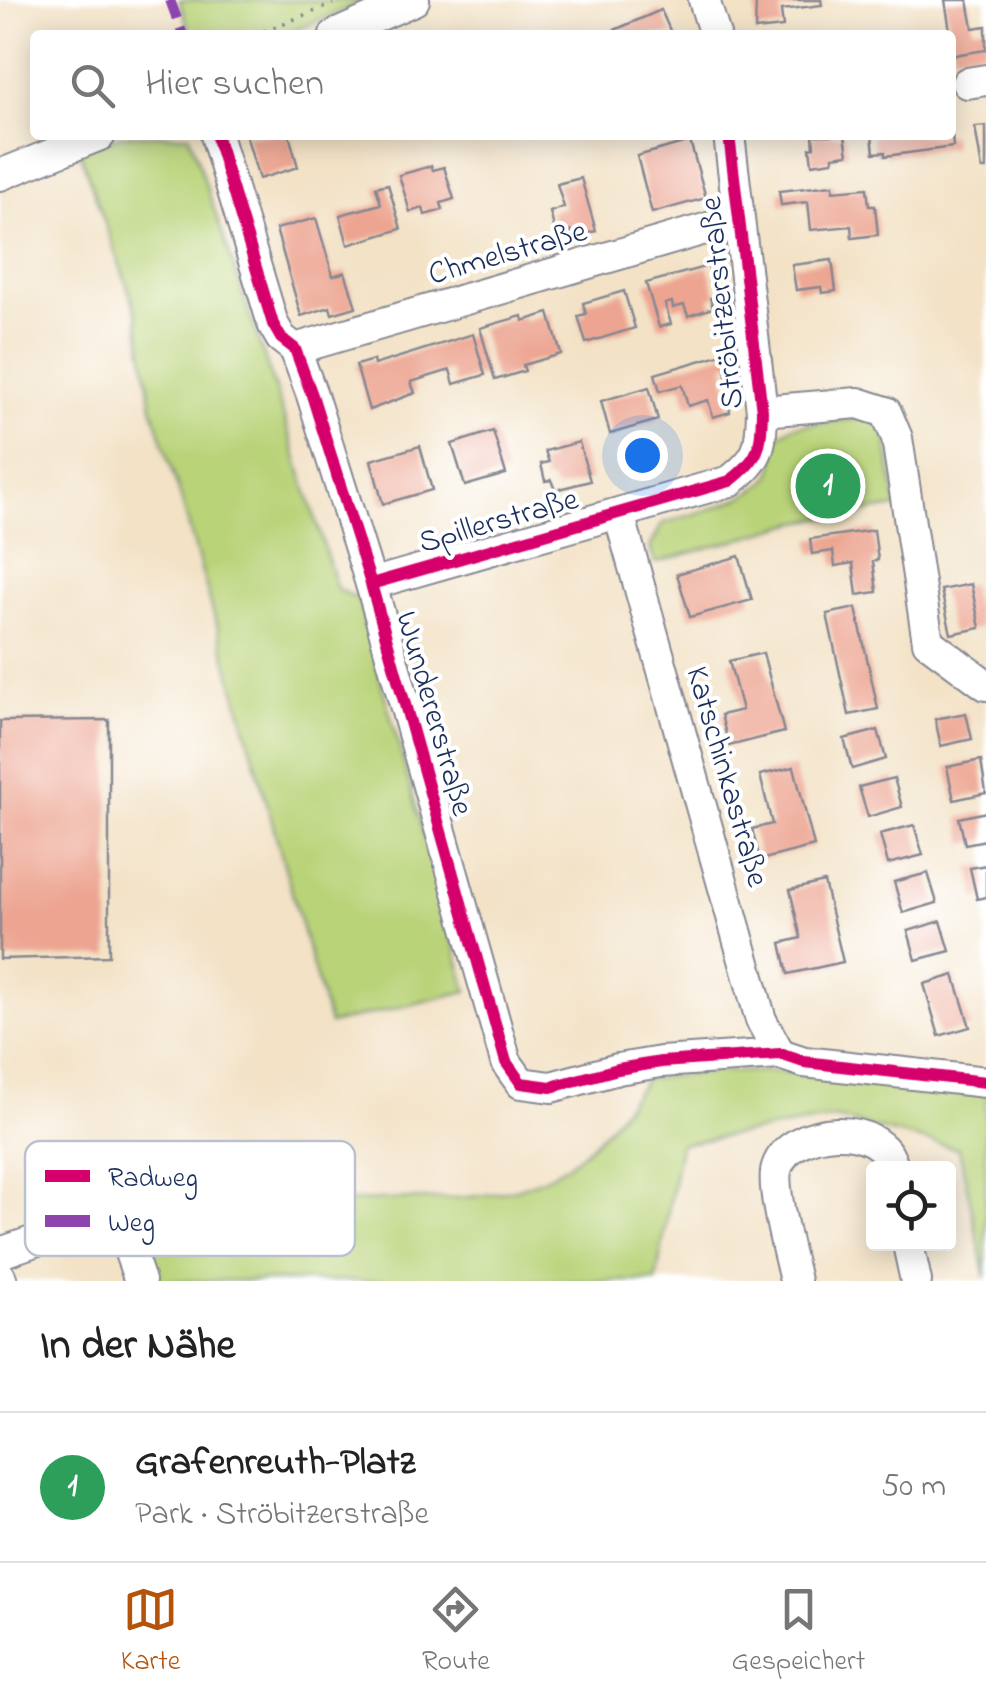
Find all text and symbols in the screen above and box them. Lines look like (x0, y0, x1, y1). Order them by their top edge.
search box (30, 30, 956, 140)
text: Hier suchen (145, 57, 324, 113)
icon: search (65, 58, 120, 113)
street label: Ströbitzerstraße (689, 193, 758, 411)
street label: Chmelstraße (423, 209, 593, 299)
your location (617, 430, 668, 481)
pin: 1 (796, 448, 860, 524)
street label: Spillerstraße (414, 477, 585, 568)
street label: Wundererstraße (381, 606, 484, 822)
street label: Katschinkastraße (672, 661, 780, 893)
legend (25, 1141, 355, 1256)
text: Radweg (108, 1159, 198, 1200)
map controls (866, 1161, 956, 1251)
button: locate (866, 1161, 956, 1251)
text: Weg (108, 1204, 155, 1245)
text: In der Nähe (40, 1316, 235, 1377)
text: Grafenreuth-Platz (135, 1436, 415, 1492)
text: 1 (67, 1464, 78, 1511)
text: 50 m (881, 1464, 946, 1511)
text: Park · Ströbitzerstraße (135, 1492, 429, 1539)
tab: Karte (121, 1582, 180, 1683)
tab: Route (422, 1582, 490, 1683)
tab: Gespeichert (732, 1582, 865, 1683)

